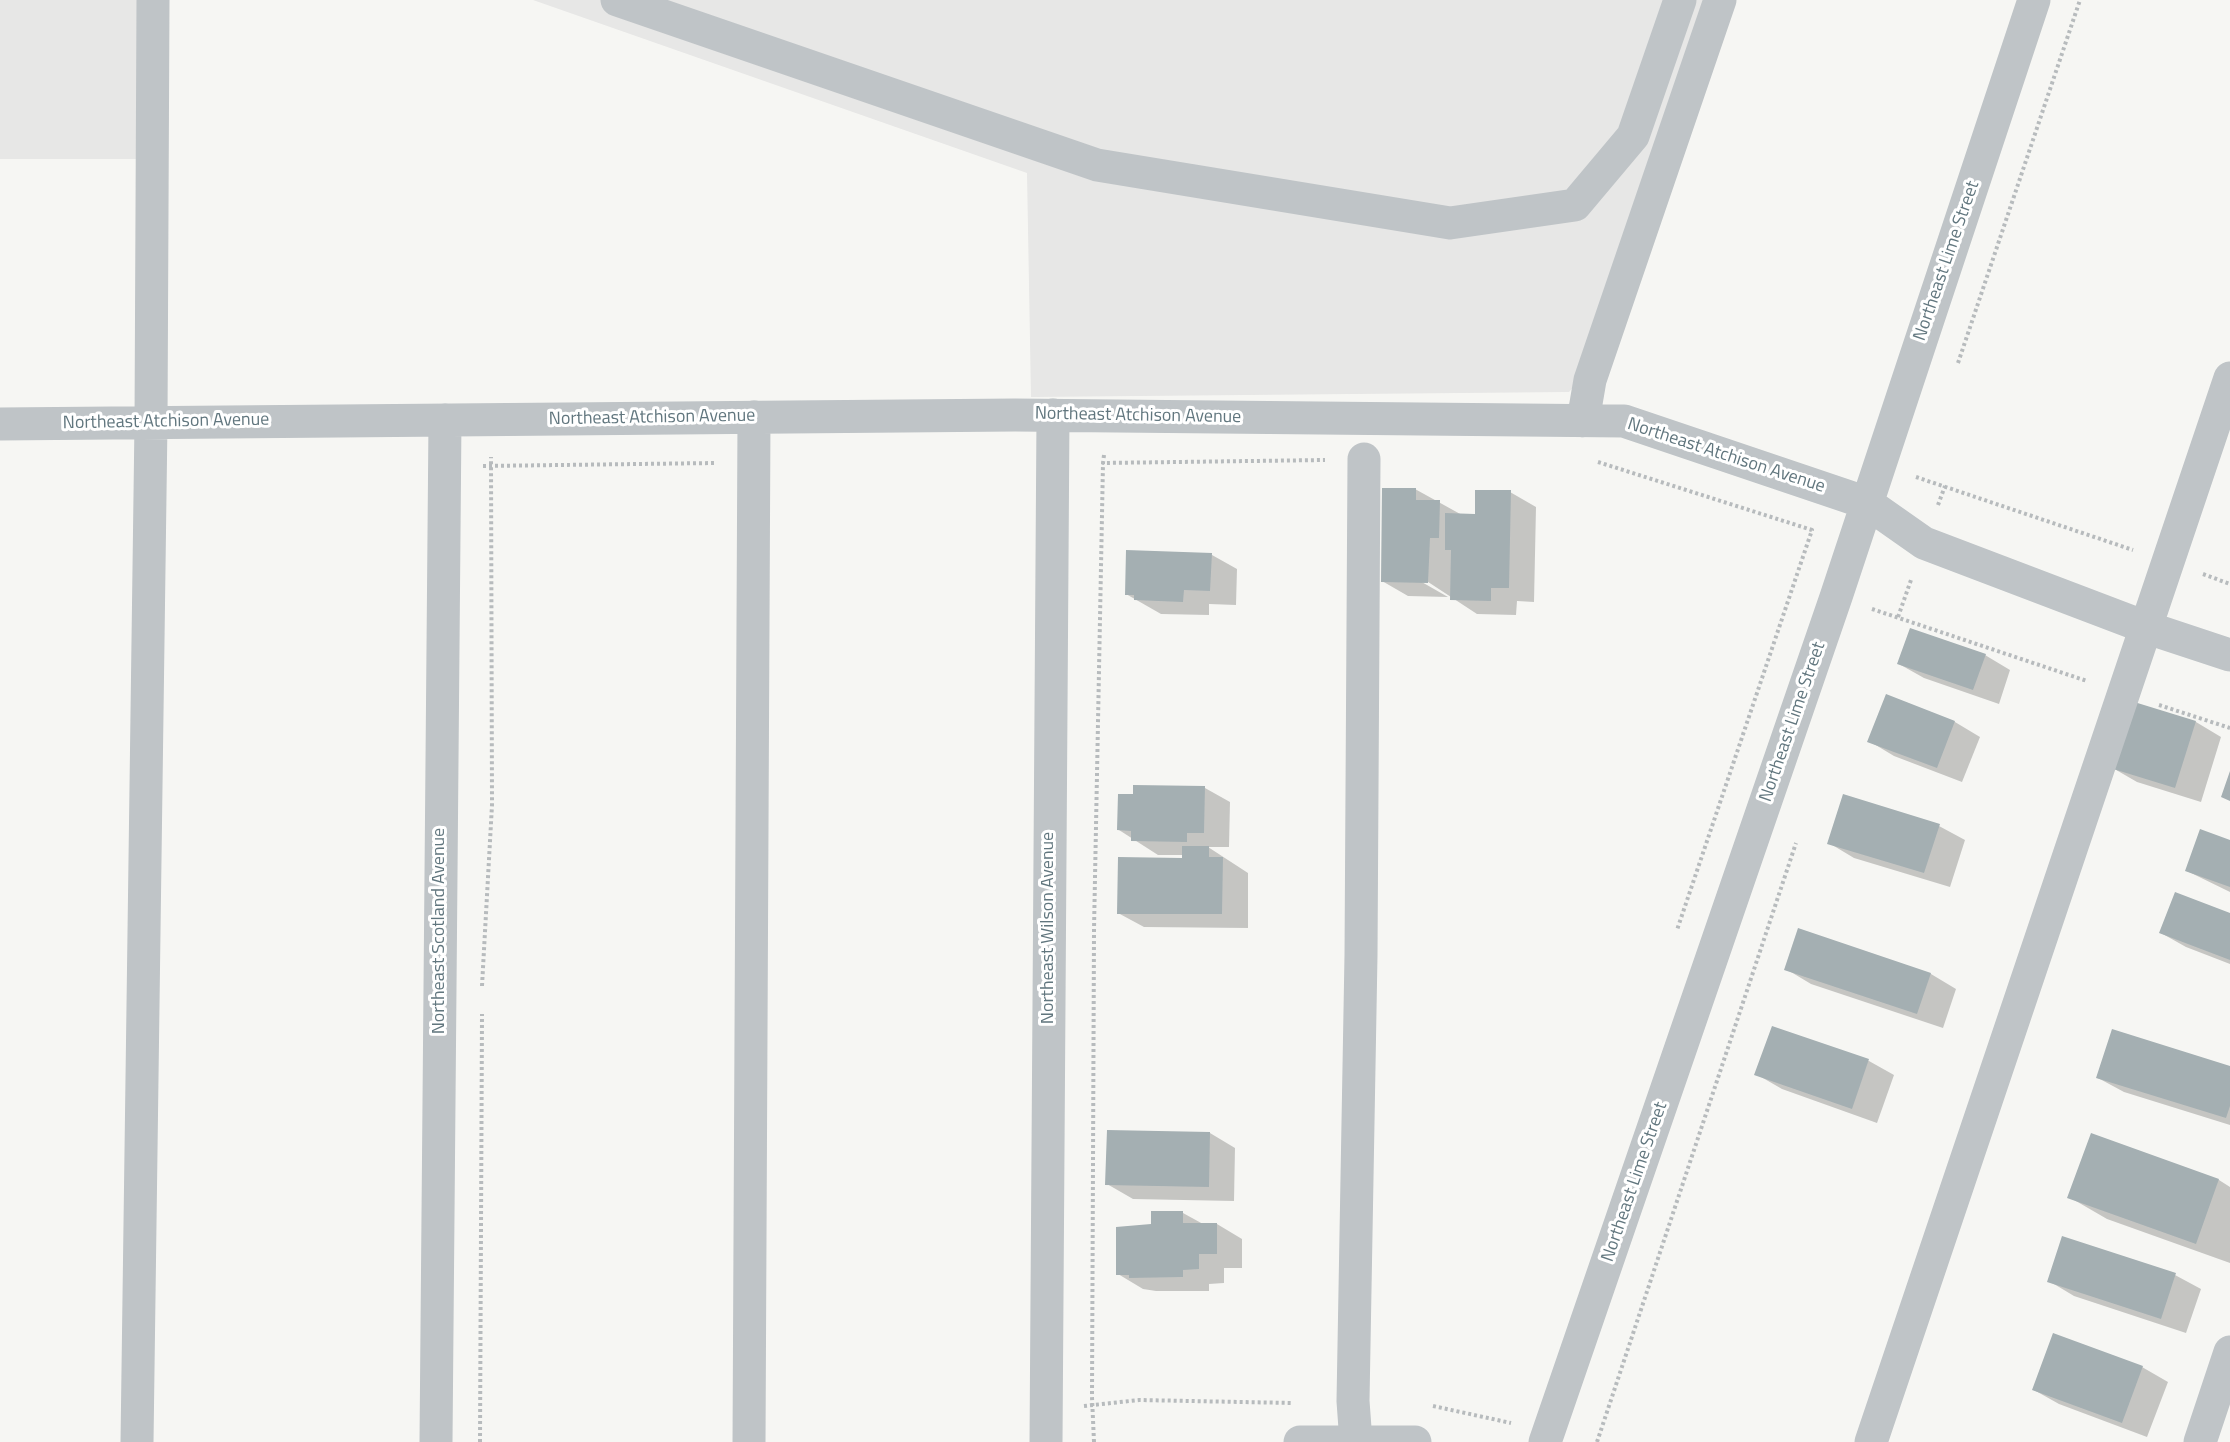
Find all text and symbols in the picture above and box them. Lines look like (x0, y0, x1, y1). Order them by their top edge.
street label: Northeast Lime Street (1910, 178, 1984, 344)
street label: Northeast Atchison Avenue (1035, 403, 1241, 429)
street label: Northeast Atchison Avenue (549, 405, 755, 431)
street label: Northeast Atchison Avenue (63, 409, 269, 435)
street label: Northeast Atchison Avenue (1624, 414, 1828, 498)
street label: Northeast Lime Street (1756, 639, 1830, 805)
street label: Northeast Scotland Avenue (429, 828, 451, 1034)
street label: Northeast Wilson Avenue (1038, 832, 1060, 1024)
street label: Northeast Lime Street (1598, 1099, 1672, 1265)

